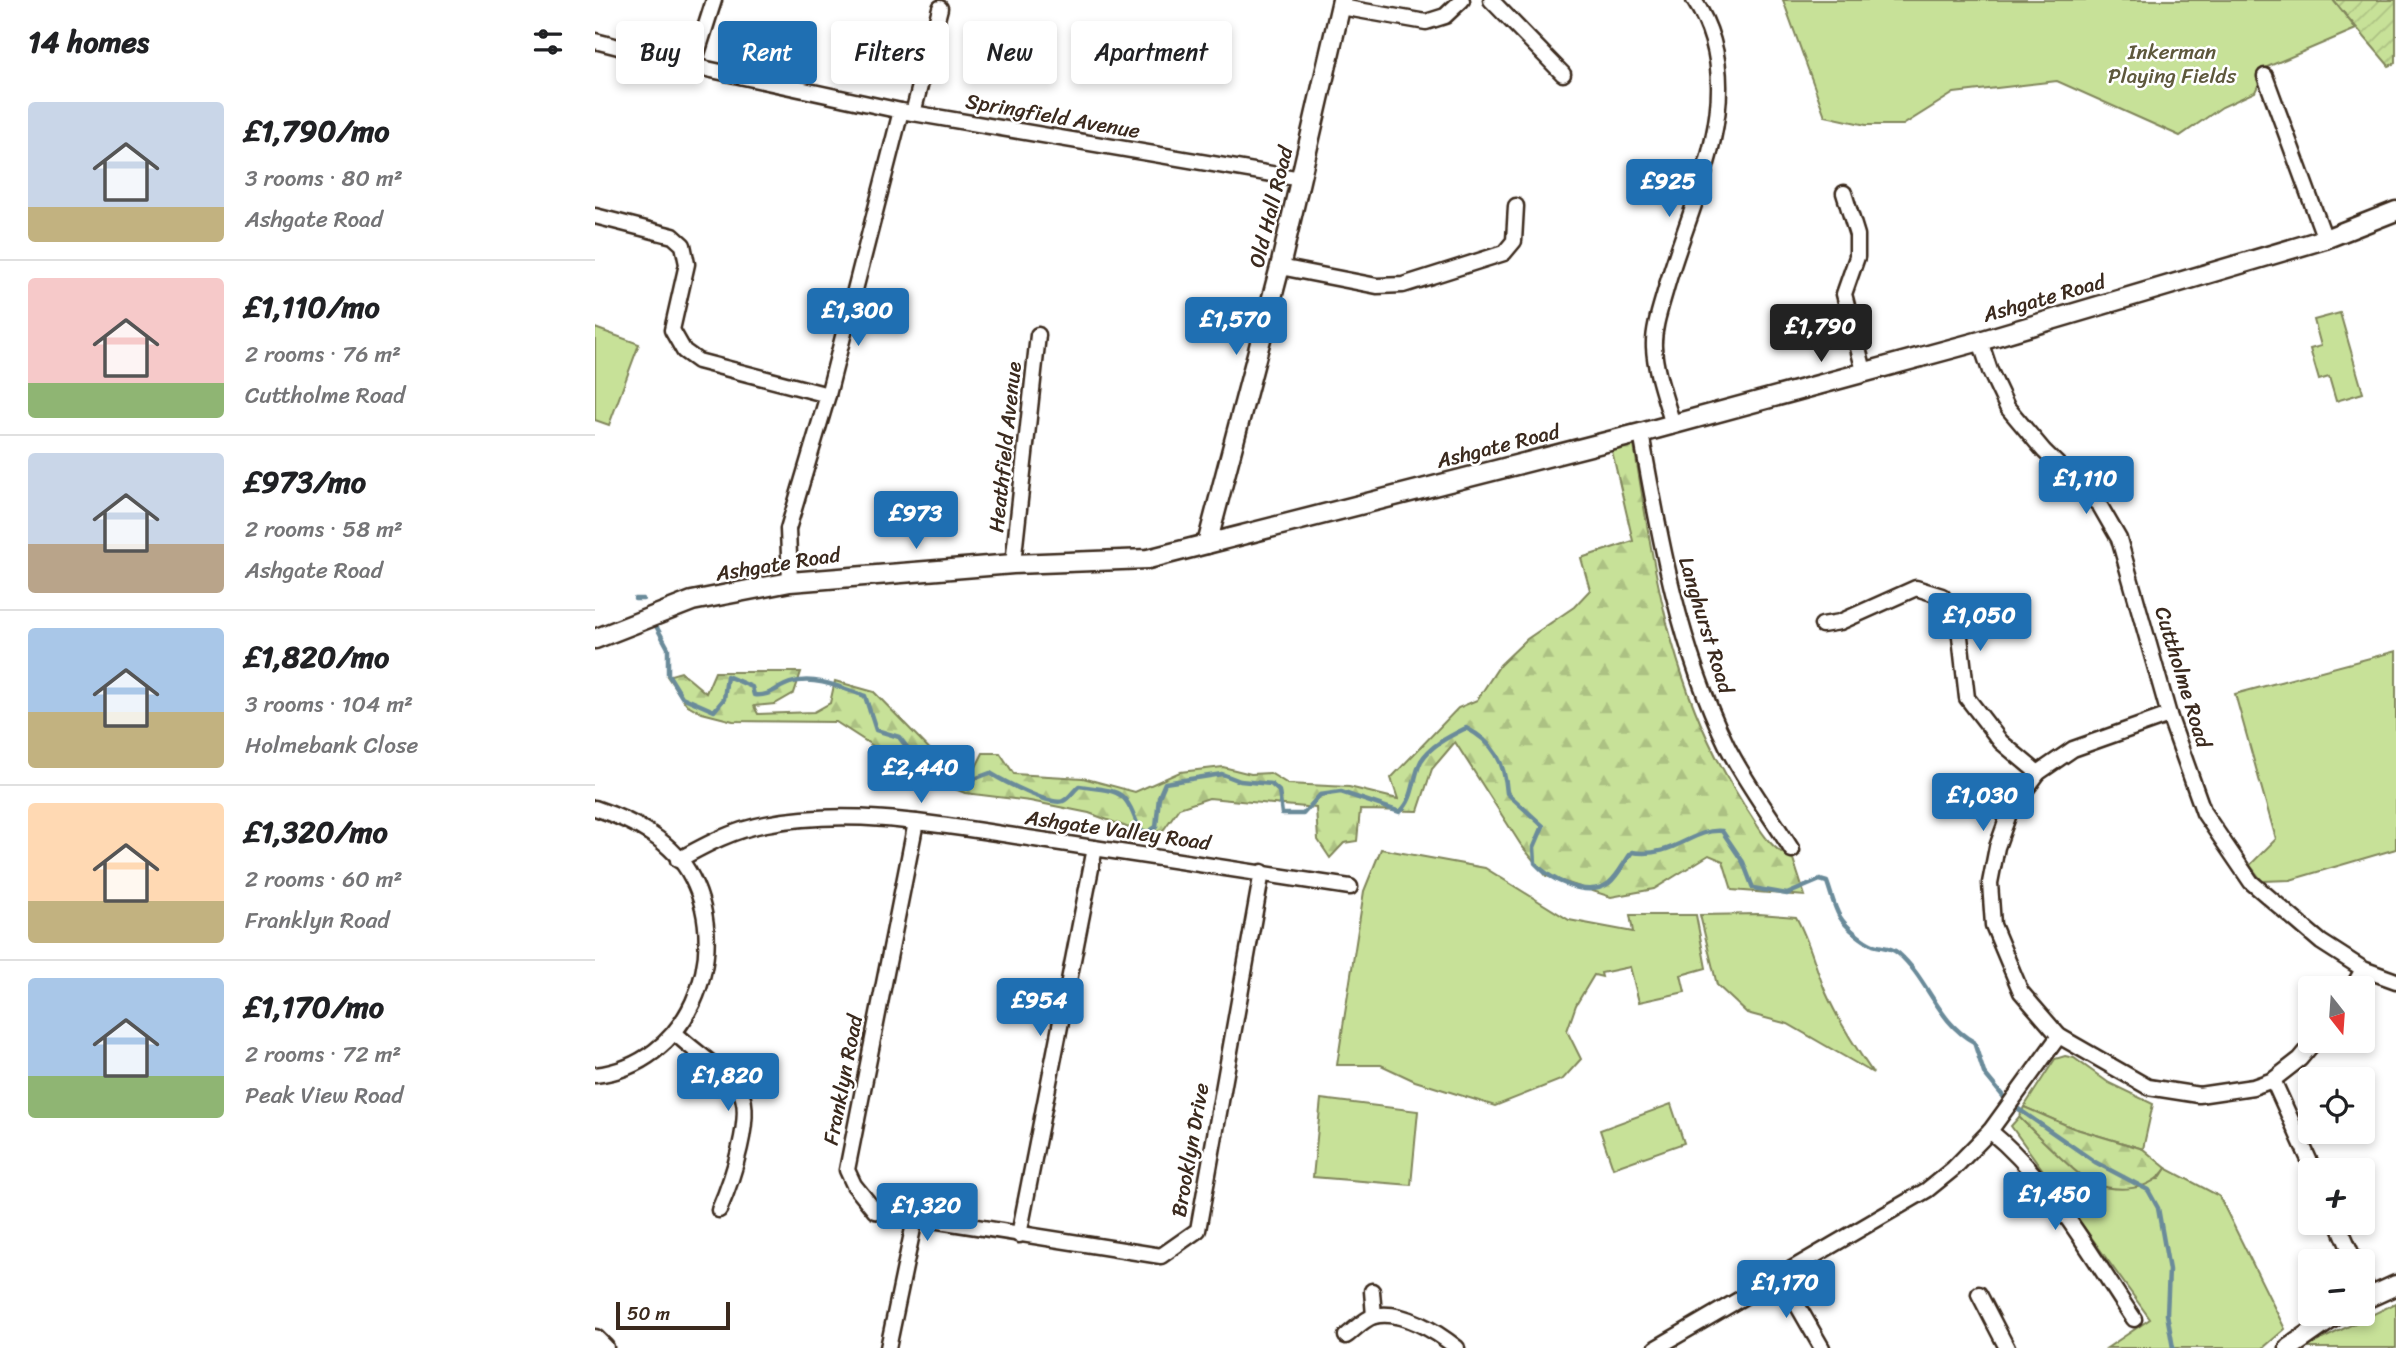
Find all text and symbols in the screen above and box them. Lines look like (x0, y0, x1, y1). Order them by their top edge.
text: 14 homes (28, 15, 149, 69)
chip: Buy (616, 21, 704, 84)
chip: Rent (718, 21, 817, 84)
chip: Filters (831, 21, 949, 84)
chip: New (963, 21, 1057, 84)
chip: Apartment (1071, 21, 1232, 84)
icon: filters (529, 23, 567, 61)
park label: Inkerman Playing Fields (2108, 33, 2236, 95)
street label: Springfield Avenue (963, 82, 1143, 150)
text: £1,790/mo (245, 104, 390, 158)
icon: home (84, 130, 168, 214)
street label: Old Hall Road (1238, 140, 1305, 272)
text: 3 rooms · 80 m² (245, 158, 403, 199)
pin: £925 (1628, 160, 1710, 219)
text: £925 (1642, 161, 1696, 202)
text: Ashgate Road (245, 199, 383, 240)
street label: Ashgate Road (1977, 262, 2112, 334)
text: £1,110/mo (245, 280, 380, 334)
pin: £1,300 (801, 288, 915, 348)
text: £1,300 (823, 290, 893, 331)
pin: £1,570 (1179, 298, 1293, 357)
text: £1,570 (1201, 299, 1271, 340)
pin: £1,790 (1764, 304, 1878, 364)
icon: home (84, 306, 168, 390)
text: £1,790 (1786, 306, 1856, 347)
text: 2 rooms · 76 m² (245, 334, 401, 375)
street label: Heathfield Avenue (977, 360, 1033, 534)
text: Cuttholme Road (245, 375, 405, 416)
street label: Ashgate Road (1431, 412, 1565, 480)
text: £973/mo (245, 455, 366, 509)
pin: £1,110 (2029, 456, 2143, 516)
text: £1,110 (2055, 458, 2117, 499)
icon: home (84, 481, 168, 565)
pin: £973 (875, 491, 957, 551)
text: £973 (890, 493, 942, 534)
text: 2 rooms · 58 m² (245, 509, 403, 550)
street label: Ashgate Road (712, 535, 845, 593)
text: Ashgate Road (245, 550, 383, 591)
street label: Langhurst Road (1667, 552, 1745, 700)
pin: £1,050 (1923, 594, 2037, 653)
text: £1,050 (1944, 595, 2016, 636)
street label: Cuttholme Road (2143, 602, 2223, 754)
text: £1,820/mo (245, 630, 389, 684)
icon: home (84, 656, 168, 740)
text: 3 rooms · 104 m² (245, 684, 413, 725)
text: Holmebank Close (245, 725, 418, 766)
pin: £2,440 (864, 746, 978, 805)
text: £2,440 (884, 747, 958, 788)
pin: £1,030 (1926, 774, 2040, 833)
text: £1,030 (1948, 775, 2018, 816)
street label: Ashgate Valley Road (1022, 798, 1215, 862)
text: £1,320/mo (245, 805, 388, 859)
icon: home (84, 831, 168, 915)
text: 2 rooms · 60 m² (245, 859, 403, 900)
text: Franklyn Road (245, 900, 389, 941)
north arrow (2298, 976, 2375, 1054)
map controls (2298, 976, 2375, 1326)
pin: £954 (999, 978, 1081, 1038)
text: £1,170/mo (245, 980, 384, 1034)
text: £954 (1013, 980, 1067, 1021)
icon: home (84, 1006, 168, 1090)
street label: Franklyn Road (812, 1010, 875, 1148)
text: 2 rooms · 72 m² (245, 1034, 401, 1075)
pin: £1,820 (671, 1054, 785, 1113)
text: £1,820 (693, 1055, 763, 1096)
button: locate (2298, 1067, 2375, 1144)
text: Peak View Road (245, 1075, 403, 1116)
street label: Brooklyn Drive (1160, 1080, 1221, 1220)
button: + (2298, 1158, 2375, 1235)
pin: £1,450 (1998, 1172, 2112, 1232)
text: £1,450 (2019, 1174, 2091, 1215)
pin: £1,320 (870, 1184, 984, 1243)
text: £1,320 (893, 1185, 961, 1226)
button: − (2298, 1249, 2375, 1326)
pin: £1,170 (1729, 1260, 1843, 1320)
text: £1,170 (1753, 1262, 1819, 1303)
text: 50 m (627, 1297, 670, 1330)
scale bar (616, 1299, 730, 1331)

